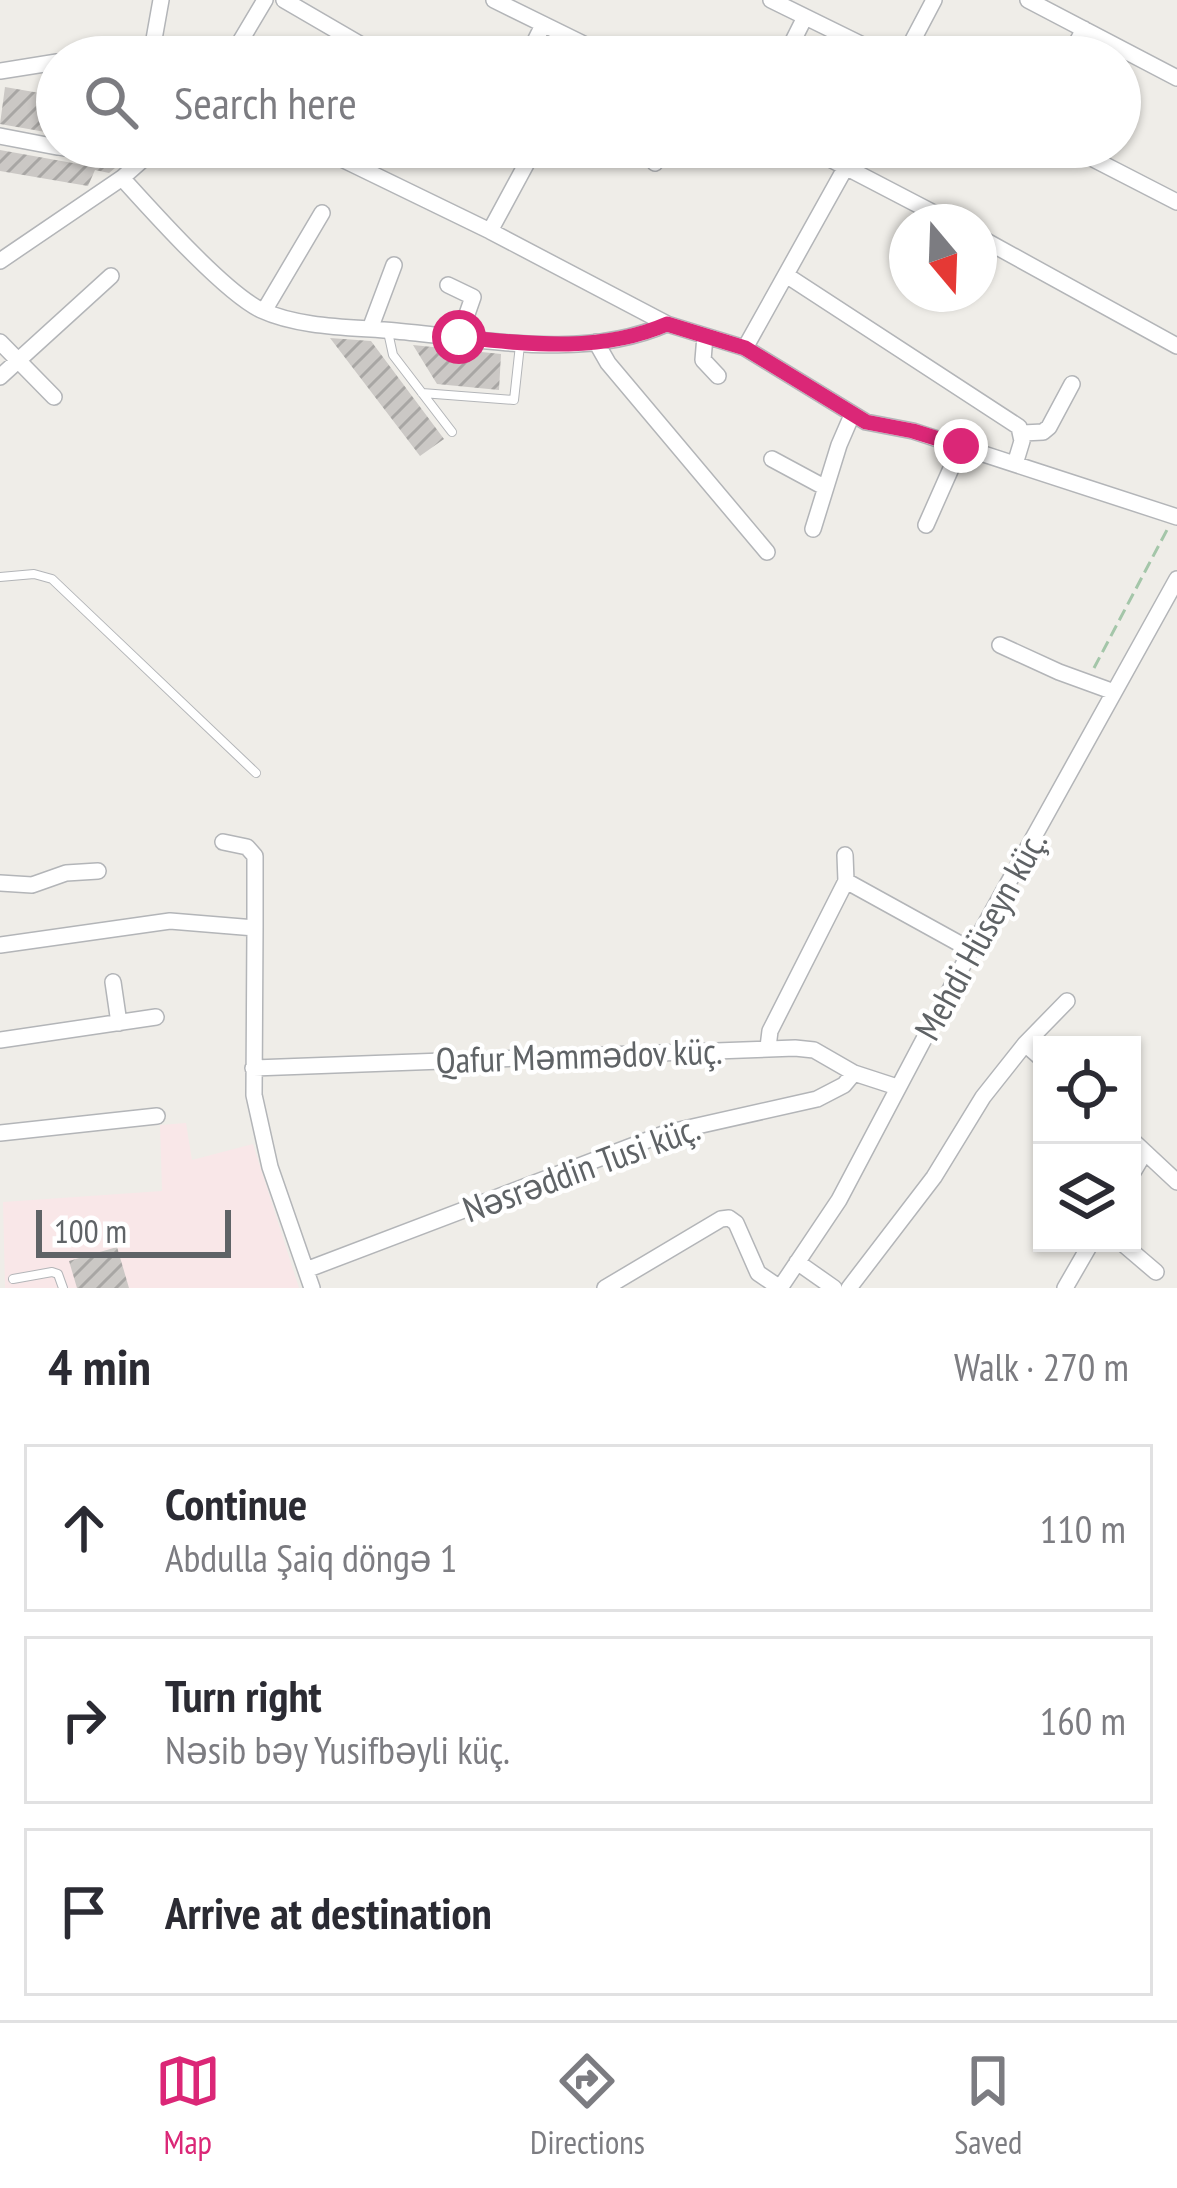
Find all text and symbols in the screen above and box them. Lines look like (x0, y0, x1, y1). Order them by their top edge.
search box (36, 36, 1141, 168)
icon: search (78, 69, 144, 135)
text: Search here (174, 73, 357, 131)
north arrow (889, 204, 997, 312)
route start (432, 310, 486, 364)
route end (934, 419, 988, 473)
street label: Mehdi Hüseyn küç. (903, 822, 1057, 1048)
street label: Qafur Məmmədov küç. (435, 1027, 723, 1083)
map controls (1033, 1036, 1141, 1252)
button: locate (1033, 1036, 1141, 1144)
street label: Nəsrəddin Tusi küç. (456, 1104, 706, 1232)
button: layers (1033, 1144, 1141, 1252)
scale bar (36, 1204, 231, 1257)
text: 100 m (54, 1209, 127, 1252)
text: 4 min (48, 1333, 151, 1399)
text: Walk · 270 m (954, 1341, 1129, 1392)
text: Continue (165, 1474, 307, 1532)
icon: ahead (51, 1495, 117, 1561)
text: 110 m (1040, 1503, 1126, 1554)
text: Abdulla Şaiq döngə 1 (165, 1532, 457, 1583)
text: Turn right (165, 1666, 322, 1724)
icon: right (51, 1687, 117, 1753)
text: 160 m (1040, 1695, 1126, 1746)
text: Nəsib bəy Yusifbəyli küç. (165, 1724, 510, 1775)
icon: arrive (51, 1879, 117, 1945)
text: Arrive at destination (165, 1883, 492, 1941)
tab: Map (155, 2048, 221, 2163)
tab: Directions (530, 2048, 645, 2163)
tab: Saved (954, 2048, 1022, 2163)

